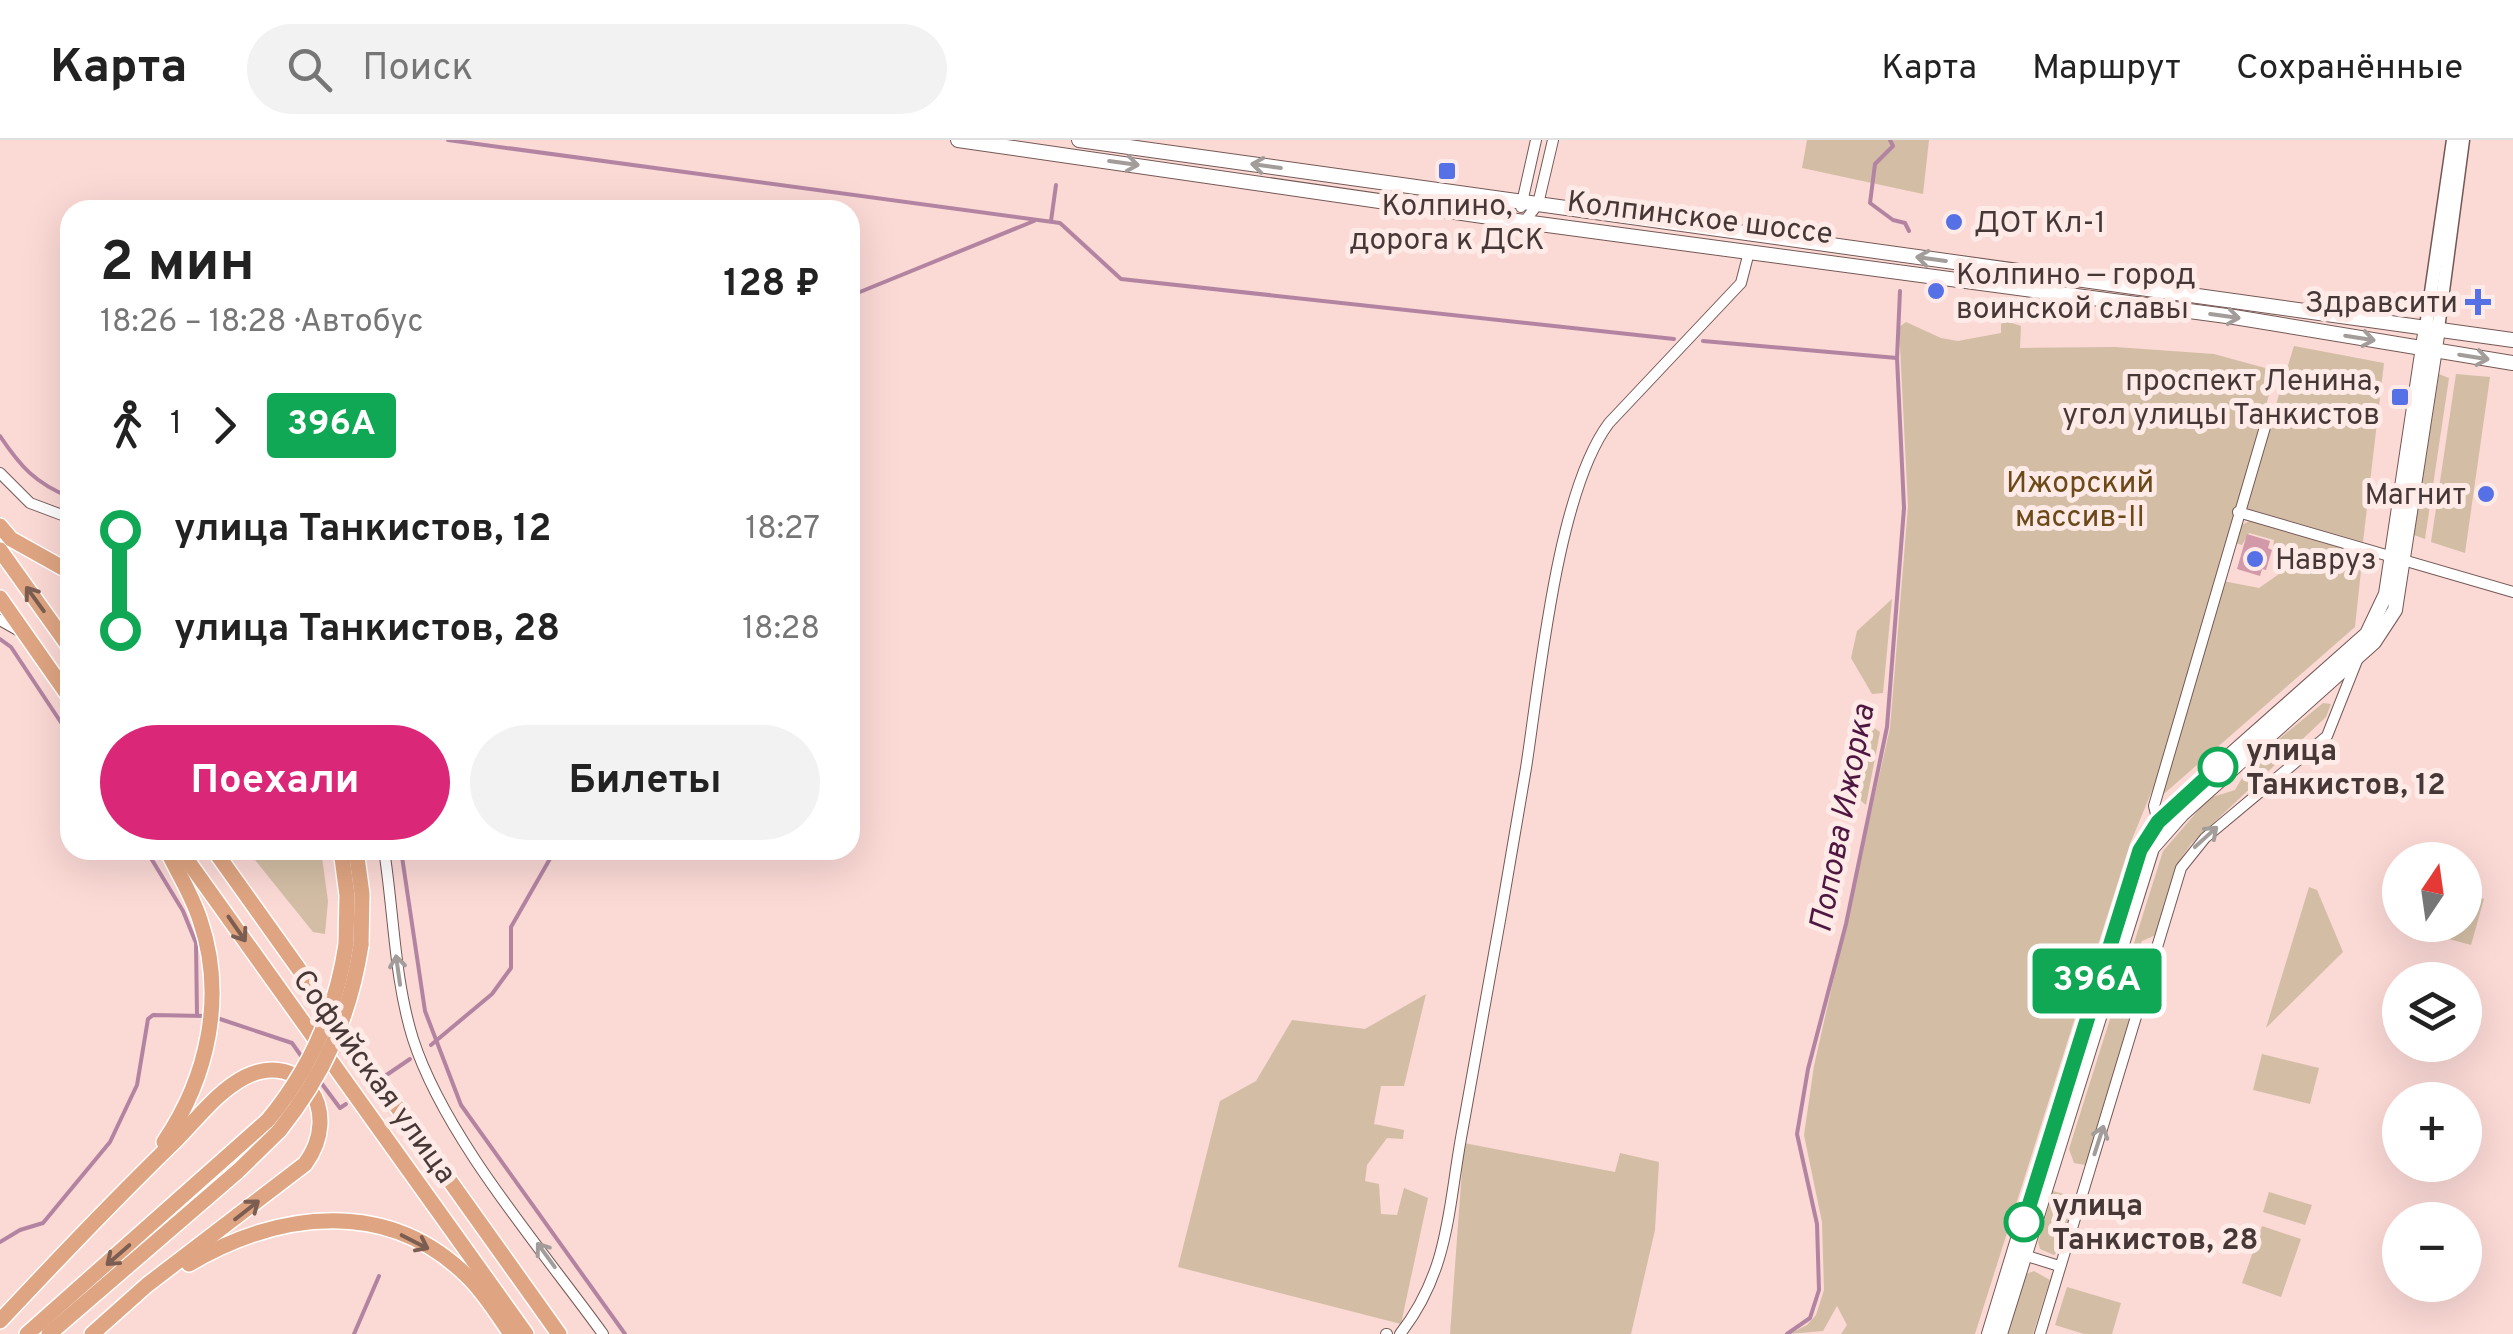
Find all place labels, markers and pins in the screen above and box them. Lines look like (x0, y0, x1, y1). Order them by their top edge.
marker: Колпино, дорога к ДСК (1436, 160, 1458, 182)
place label: Колпино, дорога к ДСК (1349, 189, 1545, 260)
place label: ДОТ Кл-1 (1974, 206, 2106, 243)
marker: ДОТ Кл-1 (1943, 211, 1965, 233)
place label: Колпино — город воинской славы (1956, 258, 2196, 329)
marker: Колпино — город воинской славы (1925, 280, 1947, 302)
place label: Здравсити (2305, 286, 2458, 323)
marker: Здравсити (2467, 291, 2489, 313)
place label: проспект Ленина, угол улицы Танкистов (2062, 364, 2380, 435)
marker: проспект Ленина, угол улицы Танкистов (2389, 386, 2411, 408)
place label: Магнит (2364, 478, 2466, 515)
marker: Магнит (2475, 483, 2497, 505)
place label: Навруз (2275, 543, 2377, 580)
marker: Навруз (2244, 548, 2266, 570)
place label: улица Танкистов, 12 (2246, 734, 2446, 805)
marker: улица Танкистов, 12 (2199, 748, 2237, 786)
place label: улица Танкистов, 28 (2052, 1189, 2258, 1260)
marker: улица Танкистов, 28 (2005, 1203, 2043, 1241)

